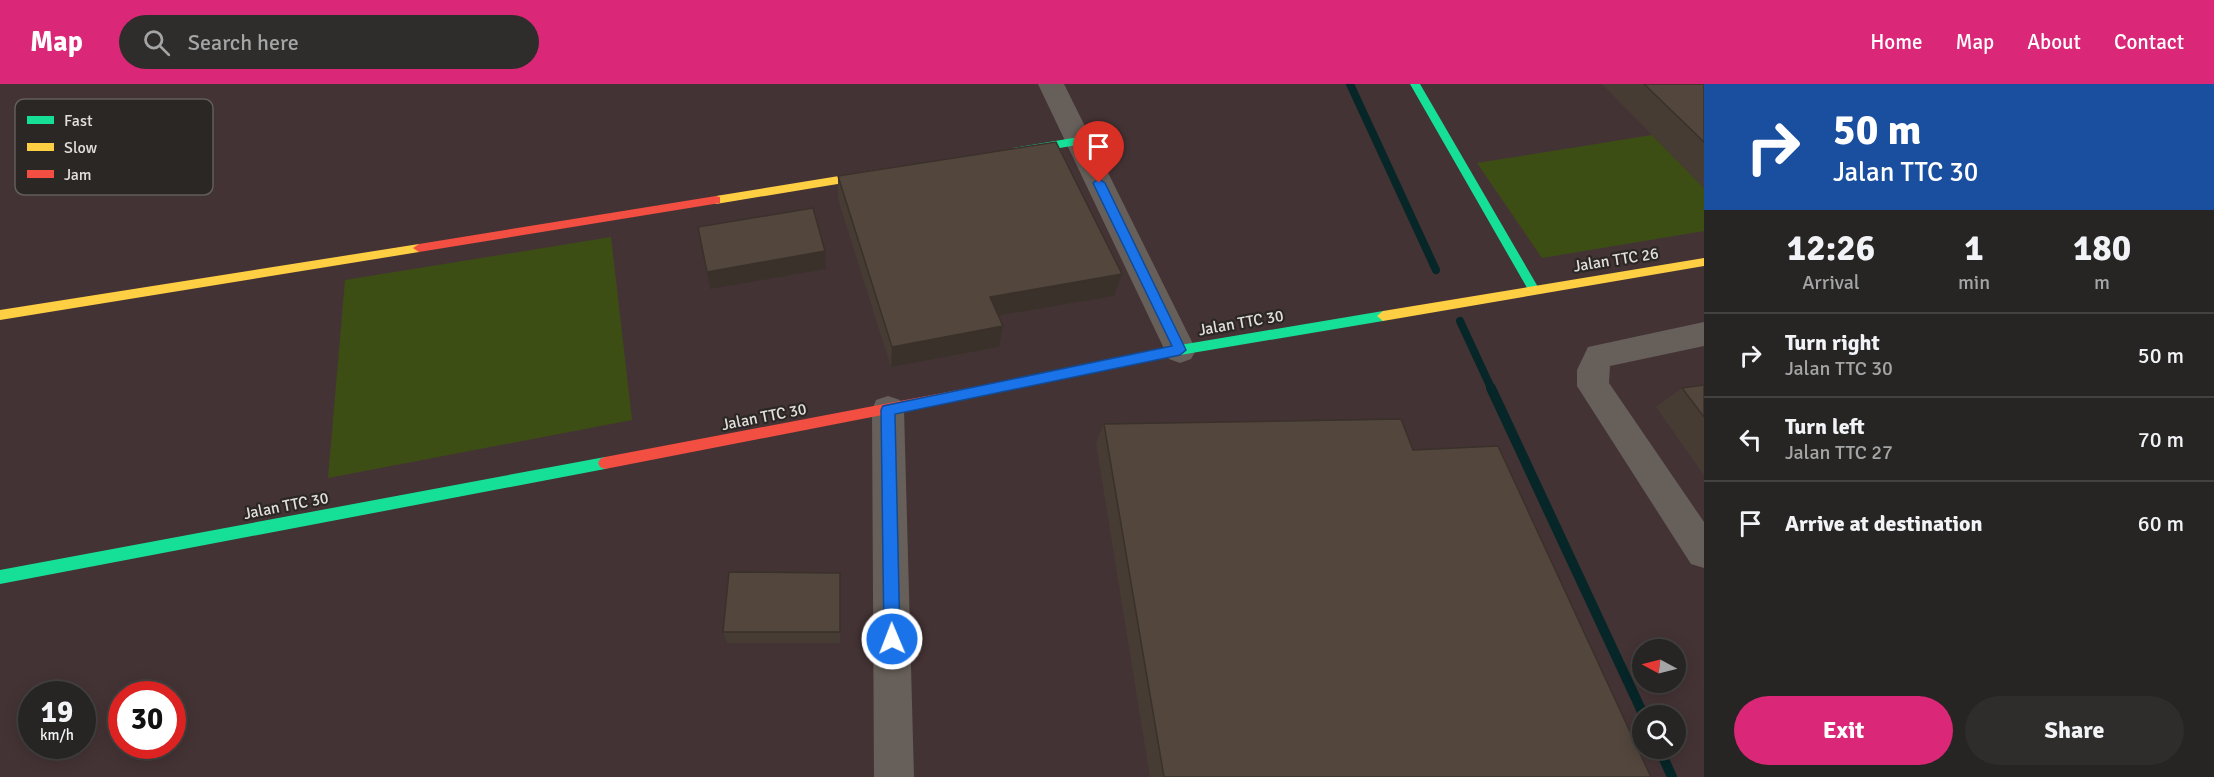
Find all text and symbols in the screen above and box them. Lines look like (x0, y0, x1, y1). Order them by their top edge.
search box (119, 15, 539, 69)
text: Map (30, 25, 83, 59)
icon: search (140, 26, 173, 59)
text: Search here (188, 29, 299, 56)
text: Home (1870, 29, 1923, 55)
text: Map (1956, 29, 1994, 55)
text: About (2027, 29, 2081, 55)
text: Contact (2114, 29, 2184, 55)
legend (15, 99, 213, 195)
text: 50 m (1833, 105, 1922, 156)
icon: right (1734, 108, 1812, 186)
text: Fast (64, 111, 93, 131)
pin (1073, 121, 1124, 183)
icon: arrive (1082, 130, 1115, 163)
text: Slow (64, 138, 98, 158)
text: Jalan TTC 30 (1833, 156, 1978, 189)
text: Jam (64, 165, 92, 185)
text: 12:26 (1787, 226, 1875, 271)
text: 1 (1964, 226, 1984, 271)
text: 180 (2073, 226, 2131, 271)
street label: Jalan TTC 26 (1572, 243, 1660, 277)
text: Arrival (1802, 270, 1860, 295)
text: min (1958, 270, 1990, 295)
text: m (2094, 270, 2110, 295)
street label: Jalan TTC 30 (1197, 306, 1285, 340)
text: Turn right (1785, 329, 1880, 356)
icon: right (1734, 339, 1767, 372)
text: 50 m (2138, 342, 2184, 369)
text: Jalan TTC 30 (1785, 356, 1893, 381)
street label: Jalan TTC 30 (720, 399, 808, 435)
text: Turn left (1785, 413, 1865, 440)
icon: left (1734, 423, 1767, 456)
text: 70 m (2138, 426, 2184, 453)
text: Jalan TTC 27 (1785, 440, 1893, 465)
street label: Jalan TTC 30 (242, 488, 330, 524)
icon: arrive (1734, 507, 1767, 540)
text: Arrive at destination (1785, 510, 1982, 537)
text: 60 m (2138, 510, 2184, 537)
position arrow (860, 607, 924, 671)
north arrow (1632, 639, 1686, 693)
map controls (1632, 639, 1686, 759)
speed limit sign: 30 (108, 681, 186, 759)
text: 19 (41, 694, 73, 731)
button: Exit (1734, 696, 1953, 765)
button: Share (1965, 696, 2184, 765)
button: search (1632, 705, 1686, 759)
text: km/h (40, 726, 74, 744)

